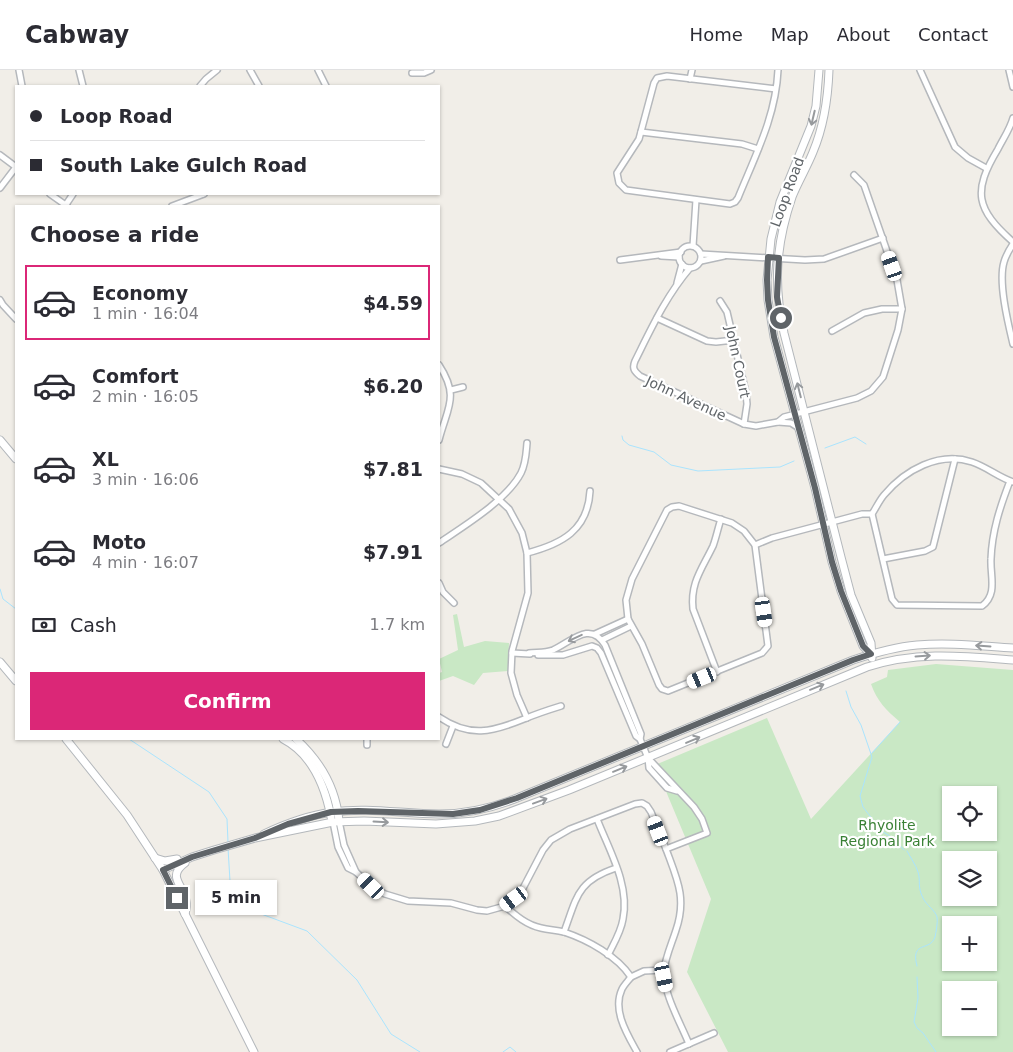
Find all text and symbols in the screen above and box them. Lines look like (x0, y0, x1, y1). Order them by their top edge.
text: Cabway (25, 21, 129, 49)
text: Home (690, 24, 743, 45)
text: Map (771, 24, 809, 45)
text: About (837, 24, 890, 45)
text: Contact (918, 24, 988, 45)
text: Loop Road (60, 105, 173, 127)
one-way arrow (808, 110, 817, 126)
text: South Lake Gulch Road (60, 154, 307, 176)
street label: Loop Road (767, 155, 807, 229)
text: Choose a ride (30, 222, 199, 247)
car (880, 249, 903, 283)
icon: car (32, 280, 77, 325)
text: Economy (92, 282, 188, 304)
text: $4.59 (363, 292, 423, 314)
text: 1 min · 16:04 (92, 304, 199, 323)
route start (770, 307, 792, 329)
street label: John Court (722, 323, 754, 400)
icon: car (32, 363, 77, 408)
text: Comfort (92, 365, 179, 387)
street label: John Avenue (642, 372, 729, 424)
text: $6.20 (363, 375, 423, 397)
one-way arrow (794, 382, 803, 398)
text: 2 min · 16:05 (92, 387, 199, 406)
icon: car (32, 446, 77, 491)
text: XL (92, 448, 119, 470)
text: $7.81 (363, 458, 423, 480)
text: 3 min · 16:06 (92, 470, 199, 489)
icon: car (32, 529, 77, 574)
text: Moto (92, 531, 146, 553)
text: $7.91 (363, 541, 423, 563)
text: 4 min · 16:07 (92, 553, 199, 572)
car (754, 596, 773, 628)
icon: cash (30, 611, 58, 639)
text: Cash (70, 614, 117, 636)
text: 1.7 km (370, 615, 425, 634)
one-way arrow (568, 633, 583, 643)
one-way arrow (975, 641, 991, 651)
one-way arrow (914, 651, 930, 661)
car (685, 665, 718, 691)
button: Confirm (30, 672, 425, 730)
one-way arrow (809, 682, 824, 692)
one-way arrow (685, 734, 700, 744)
one-way arrow (612, 764, 627, 774)
map controls (942, 786, 997, 1036)
button: locate (942, 786, 997, 841)
one-way arrow (532, 796, 547, 805)
car (645, 814, 670, 848)
one-way arrow (373, 817, 389, 826)
park label: Rhyolite Regional Park (839, 817, 935, 849)
button: layers (942, 851, 997, 906)
car (354, 870, 387, 902)
callout: 5 min (194, 880, 277, 916)
car (497, 884, 530, 914)
route end (166, 887, 188, 909)
text: 5 min (211, 888, 261, 907)
button: + (942, 916, 997, 971)
car (653, 961, 674, 993)
button: − (942, 981, 997, 1036)

